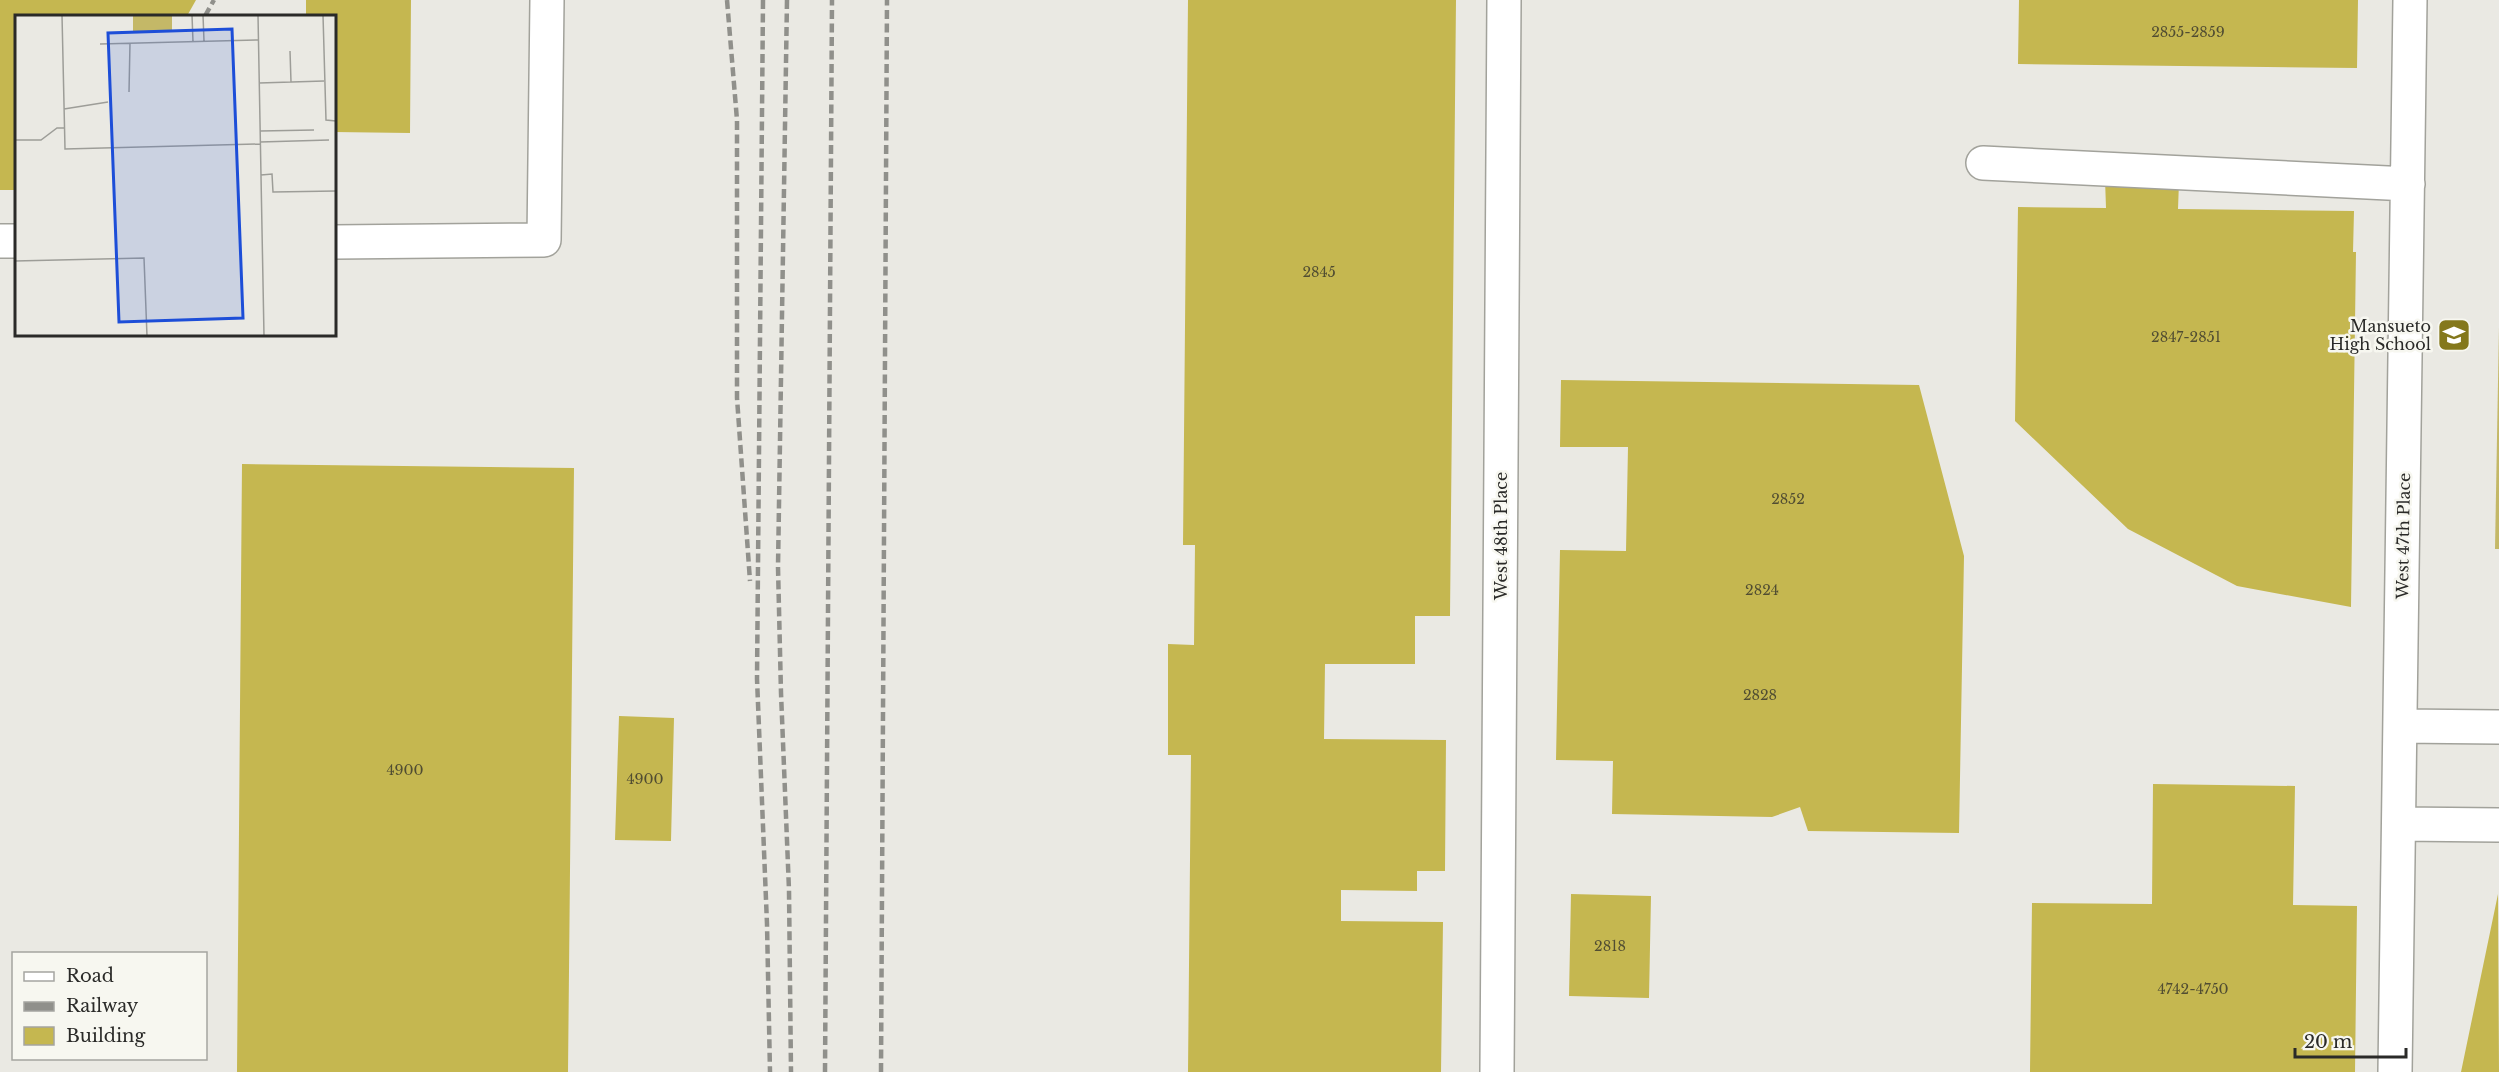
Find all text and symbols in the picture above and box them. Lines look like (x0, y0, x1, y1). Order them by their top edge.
inset map (15, 15, 336, 336)
house number: 2855-2859 (2151, 23, 2225, 41)
house number: 2845 (1302, 263, 1336, 281)
place label: Mansueto High School (2330, 316, 2431, 354)
school or university icon: Mansueto High School (2436, 317, 2472, 353)
house number: 2847-2851 (2151, 328, 2221, 346)
street label: West 48th Place (1491, 472, 1511, 601)
street label: West 47th Place (2392, 473, 2414, 600)
house number: 2852 (1771, 490, 1805, 508)
house number: 2824 (1745, 581, 1779, 599)
house number: 2828 (1743, 686, 1777, 704)
house number: 4900 (386, 761, 424, 779)
house number: 4900 (626, 770, 664, 788)
house number: 2818 (1594, 937, 1626, 955)
legend (12, 952, 207, 1060)
text: Road (66, 965, 114, 987)
house number: 4742-4750 (2157, 980, 2229, 998)
text: Railway (66, 995, 139, 1017)
scale bar (2295, 1021, 2406, 1059)
text: Building (66, 1025, 145, 1047)
text: 20 m (2304, 1031, 2352, 1053)

